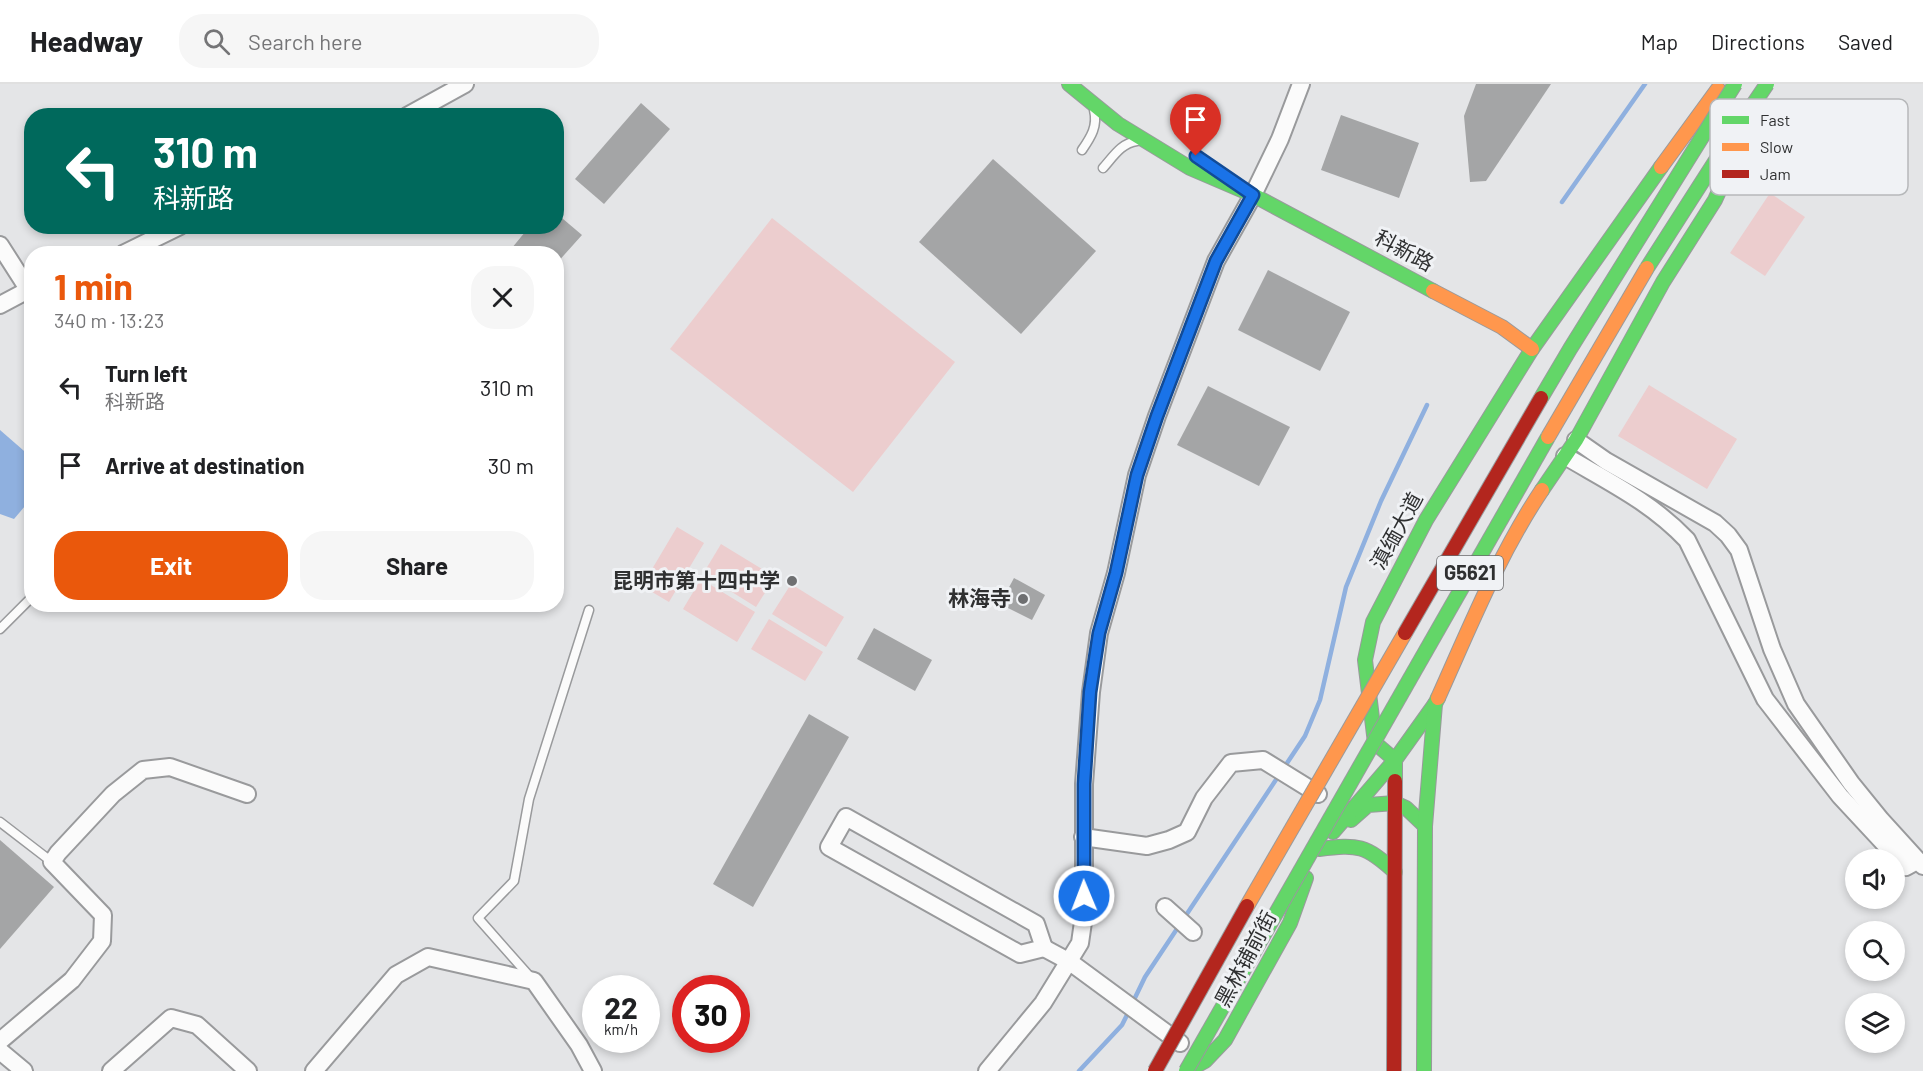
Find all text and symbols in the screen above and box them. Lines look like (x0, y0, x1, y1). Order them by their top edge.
search box (179, 14, 599, 68)
text: Headway (30, 24, 143, 58)
icon: search (200, 25, 233, 58)
text: Search here (248, 28, 362, 54)
text: Map (1641, 29, 1678, 54)
text: Directions (1711, 29, 1805, 54)
text: Saved (1838, 29, 1893, 54)
pin (1170, 94, 1221, 156)
legend (1710, 99, 1908, 195)
icon: arrive (1179, 103, 1212, 136)
text: Fast (1760, 110, 1790, 129)
text: 310 m (153, 126, 258, 176)
icon: left (54, 132, 132, 210)
text: Slow (1760, 137, 1793, 156)
text: Jam (1760, 164, 1791, 183)
text: 科新路 (153, 181, 234, 213)
street label: 科新路 (1371, 224, 1438, 276)
text: 1 min (54, 264, 133, 307)
button: close (471, 266, 534, 329)
text: 340 m · 13:23 (54, 308, 164, 332)
text: Turn left (105, 360, 188, 386)
icon: left (54, 371, 87, 404)
text: 310 m (480, 374, 534, 400)
text: 科新路 (105, 389, 165, 413)
icon: arrive (54, 449, 87, 482)
text: Arrive at destination (105, 452, 304, 478)
text: 30 m (488, 452, 534, 478)
street label: 滇缅大道 (1364, 487, 1427, 573)
button: Exit (54, 531, 288, 600)
button: Share (300, 531, 534, 600)
road number: G5621 (1437, 556, 1503, 590)
place label: 昆明市第十四中学 (612, 567, 780, 592)
marker: 昆明市第十四中学 (785, 574, 799, 588)
place label: 林海寺 (948, 585, 1011, 610)
marker: 林海寺 (1016, 592, 1030, 606)
map controls (1845, 849, 1905, 1053)
button: sound (1845, 849, 1905, 909)
position arrow (1052, 864, 1116, 928)
street label: 黑林铺前街 (1209, 906, 1280, 1011)
button: search (1845, 921, 1905, 981)
speed limit sign: 30 (672, 975, 750, 1053)
text: 22 (604, 989, 638, 1025)
button: layers (1845, 993, 1905, 1053)
text: km/h (604, 1020, 638, 1038)

